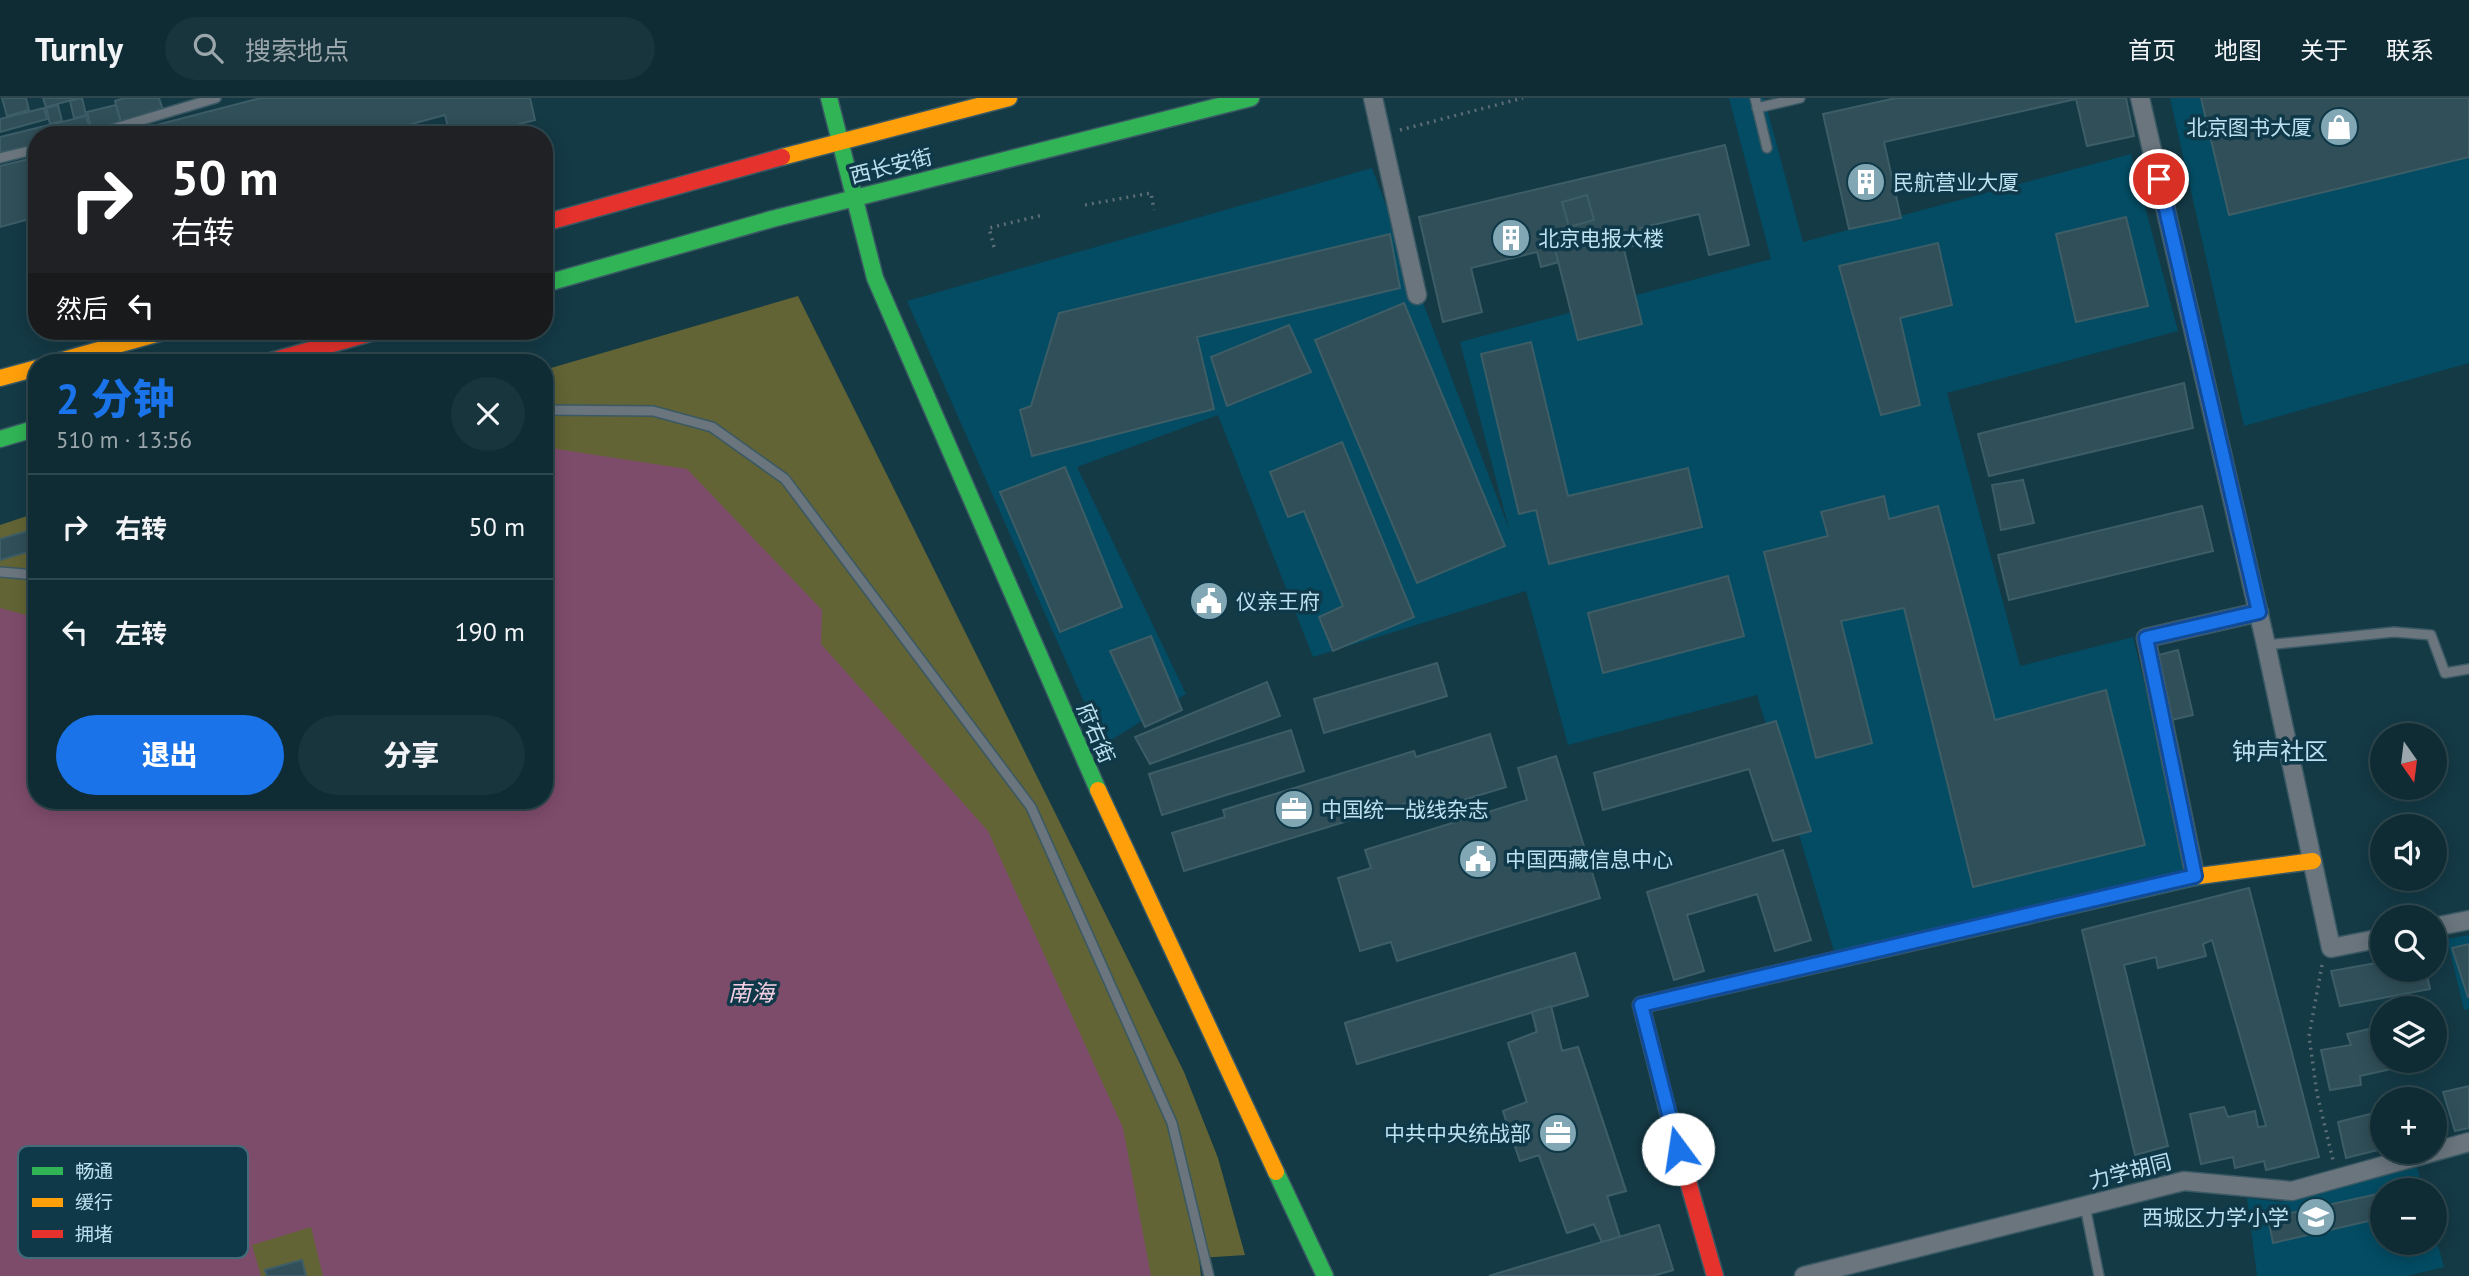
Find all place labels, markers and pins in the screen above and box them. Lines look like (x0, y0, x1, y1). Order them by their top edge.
shop icon: 北京图书大厦 (2318, 106, 2360, 148)
place label: 北京图书大厦 (2186, 114, 2312, 141)
pin (2129, 149, 2189, 209)
building icon: 民航营业大厦 (1845, 161, 1887, 203)
place label: 民航营业大厦 (1893, 169, 2019, 196)
building icon: 北京电报大楼 (1490, 217, 1532, 259)
place label: 北京电报大楼 (1538, 225, 1664, 252)
public building icon: 仪亲王府 (1188, 580, 1230, 622)
place label: 仪亲王府 (1236, 588, 1320, 615)
office icon: 中国统一战线杂志 (1273, 788, 1315, 830)
place label: 中国统一战线杂志 (1321, 796, 1489, 823)
public building icon: 中国西藏信息中心 (1457, 838, 1499, 880)
place label: 中国西藏信息中心 (1505, 846, 1673, 873)
office icon: 中共中央统战部 (1537, 1112, 1579, 1154)
place label: 中共中央统战部 (1384, 1120, 1531, 1147)
school or university icon: 西城区力学小学 (2295, 1196, 2337, 1238)
place label: 西城区力学小学 (2142, 1204, 2289, 1231)

